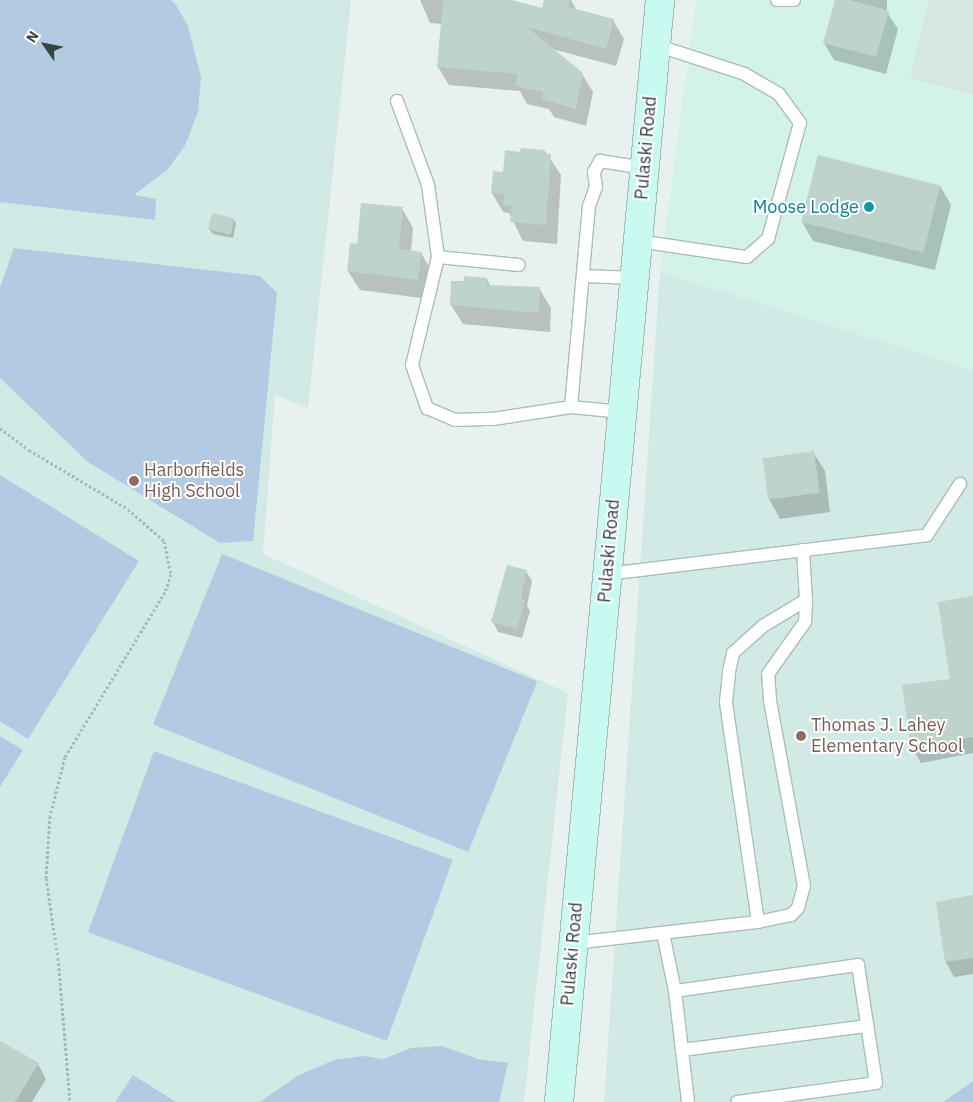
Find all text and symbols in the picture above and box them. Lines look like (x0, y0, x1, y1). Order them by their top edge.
north arrow (20, 20, 70, 70)
text: N (22, 28, 43, 46)
street label: Pulaski Road (631, 95, 661, 201)
place label: Moose Lodge (753, 196, 859, 218)
marker: Moose Lodge (863, 201, 875, 213)
place label: Harborfields High School (144, 460, 244, 502)
marker: Harborfields High School (128, 475, 140, 487)
street label: Pulaski Road (594, 498, 624, 604)
place label: Thomas J. Lahey Elementary School (811, 715, 963, 758)
marker: Thomas J. Lahey Elementary School (795, 730, 807, 742)
street label: Pulaski Road (557, 901, 587, 1007)

